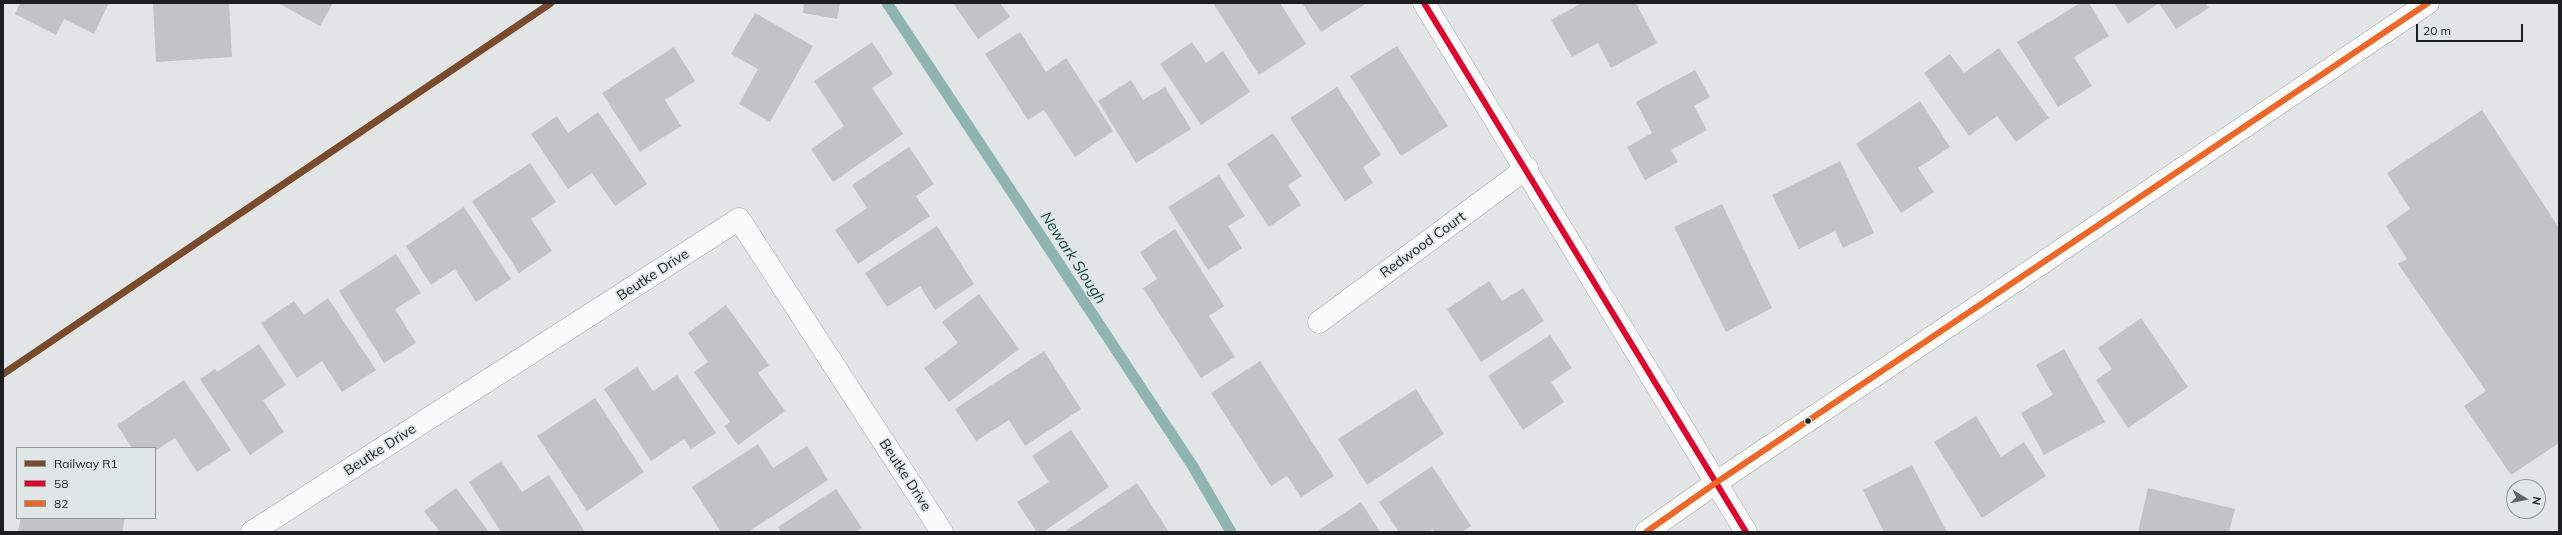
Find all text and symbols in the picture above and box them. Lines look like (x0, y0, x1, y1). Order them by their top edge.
scale bar (2418, 16, 2525, 42)
text: 20 m (2423, 23, 2451, 38)
street label: Redwood Court (1377, 208, 1469, 282)
water label: Newark Slough (1037, 209, 1109, 307)
street label: Beutke Drive (614, 246, 692, 304)
unlabelled marker (1803, 416, 1813, 426)
street label: Beutke Drive (341, 421, 419, 479)
street label: Beutke Drive (876, 436, 934, 514)
legend (16, 447, 156, 519)
text: Railway R1 (54, 456, 118, 471)
text: 58 (54, 476, 68, 491)
north arrow (2506, 479, 2546, 519)
text: 82 (54, 496, 68, 511)
text: N (2529, 496, 2544, 506)

